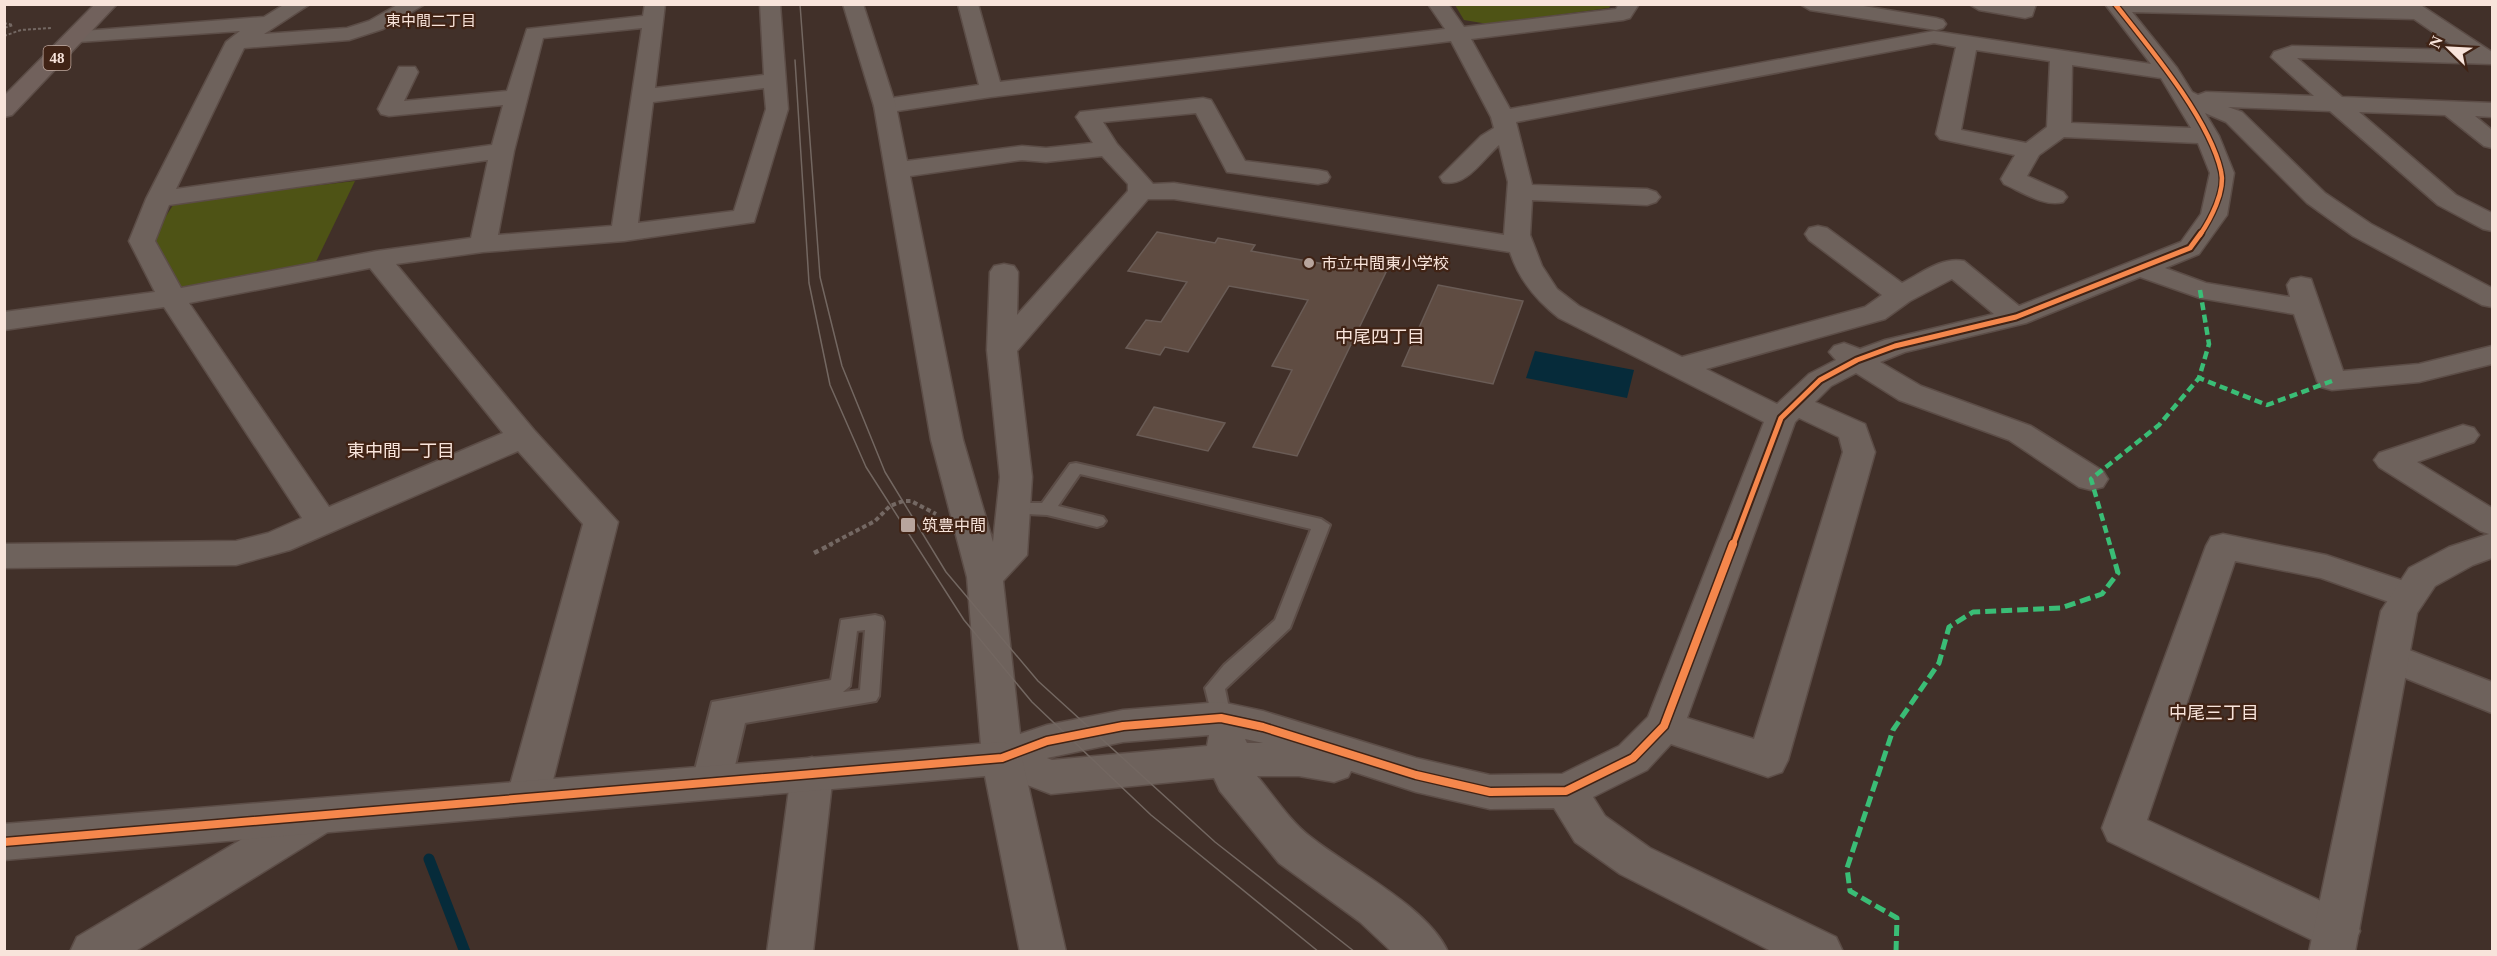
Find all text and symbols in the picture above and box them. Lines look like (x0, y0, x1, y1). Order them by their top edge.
district label: 東中間二丁目 (386, 13, 476, 29)
north arrow (2419, 18, 2479, 78)
text: N (2426, 33, 2446, 51)
road number: 48 (44, 46, 70, 70)
place label: 市立中間東小学校 (1321, 255, 1449, 272)
marker: 市立中間東小学校 (1302, 256, 1316, 270)
district label: 中尾四丁目 (1335, 327, 1425, 347)
district label: 東中間一丁目 (347, 441, 455, 461)
marker: 筑豊中間 (899, 516, 917, 534)
place label: 筑豊中間 (922, 517, 986, 534)
district label: 中尾三丁目 (2169, 703, 2259, 723)

